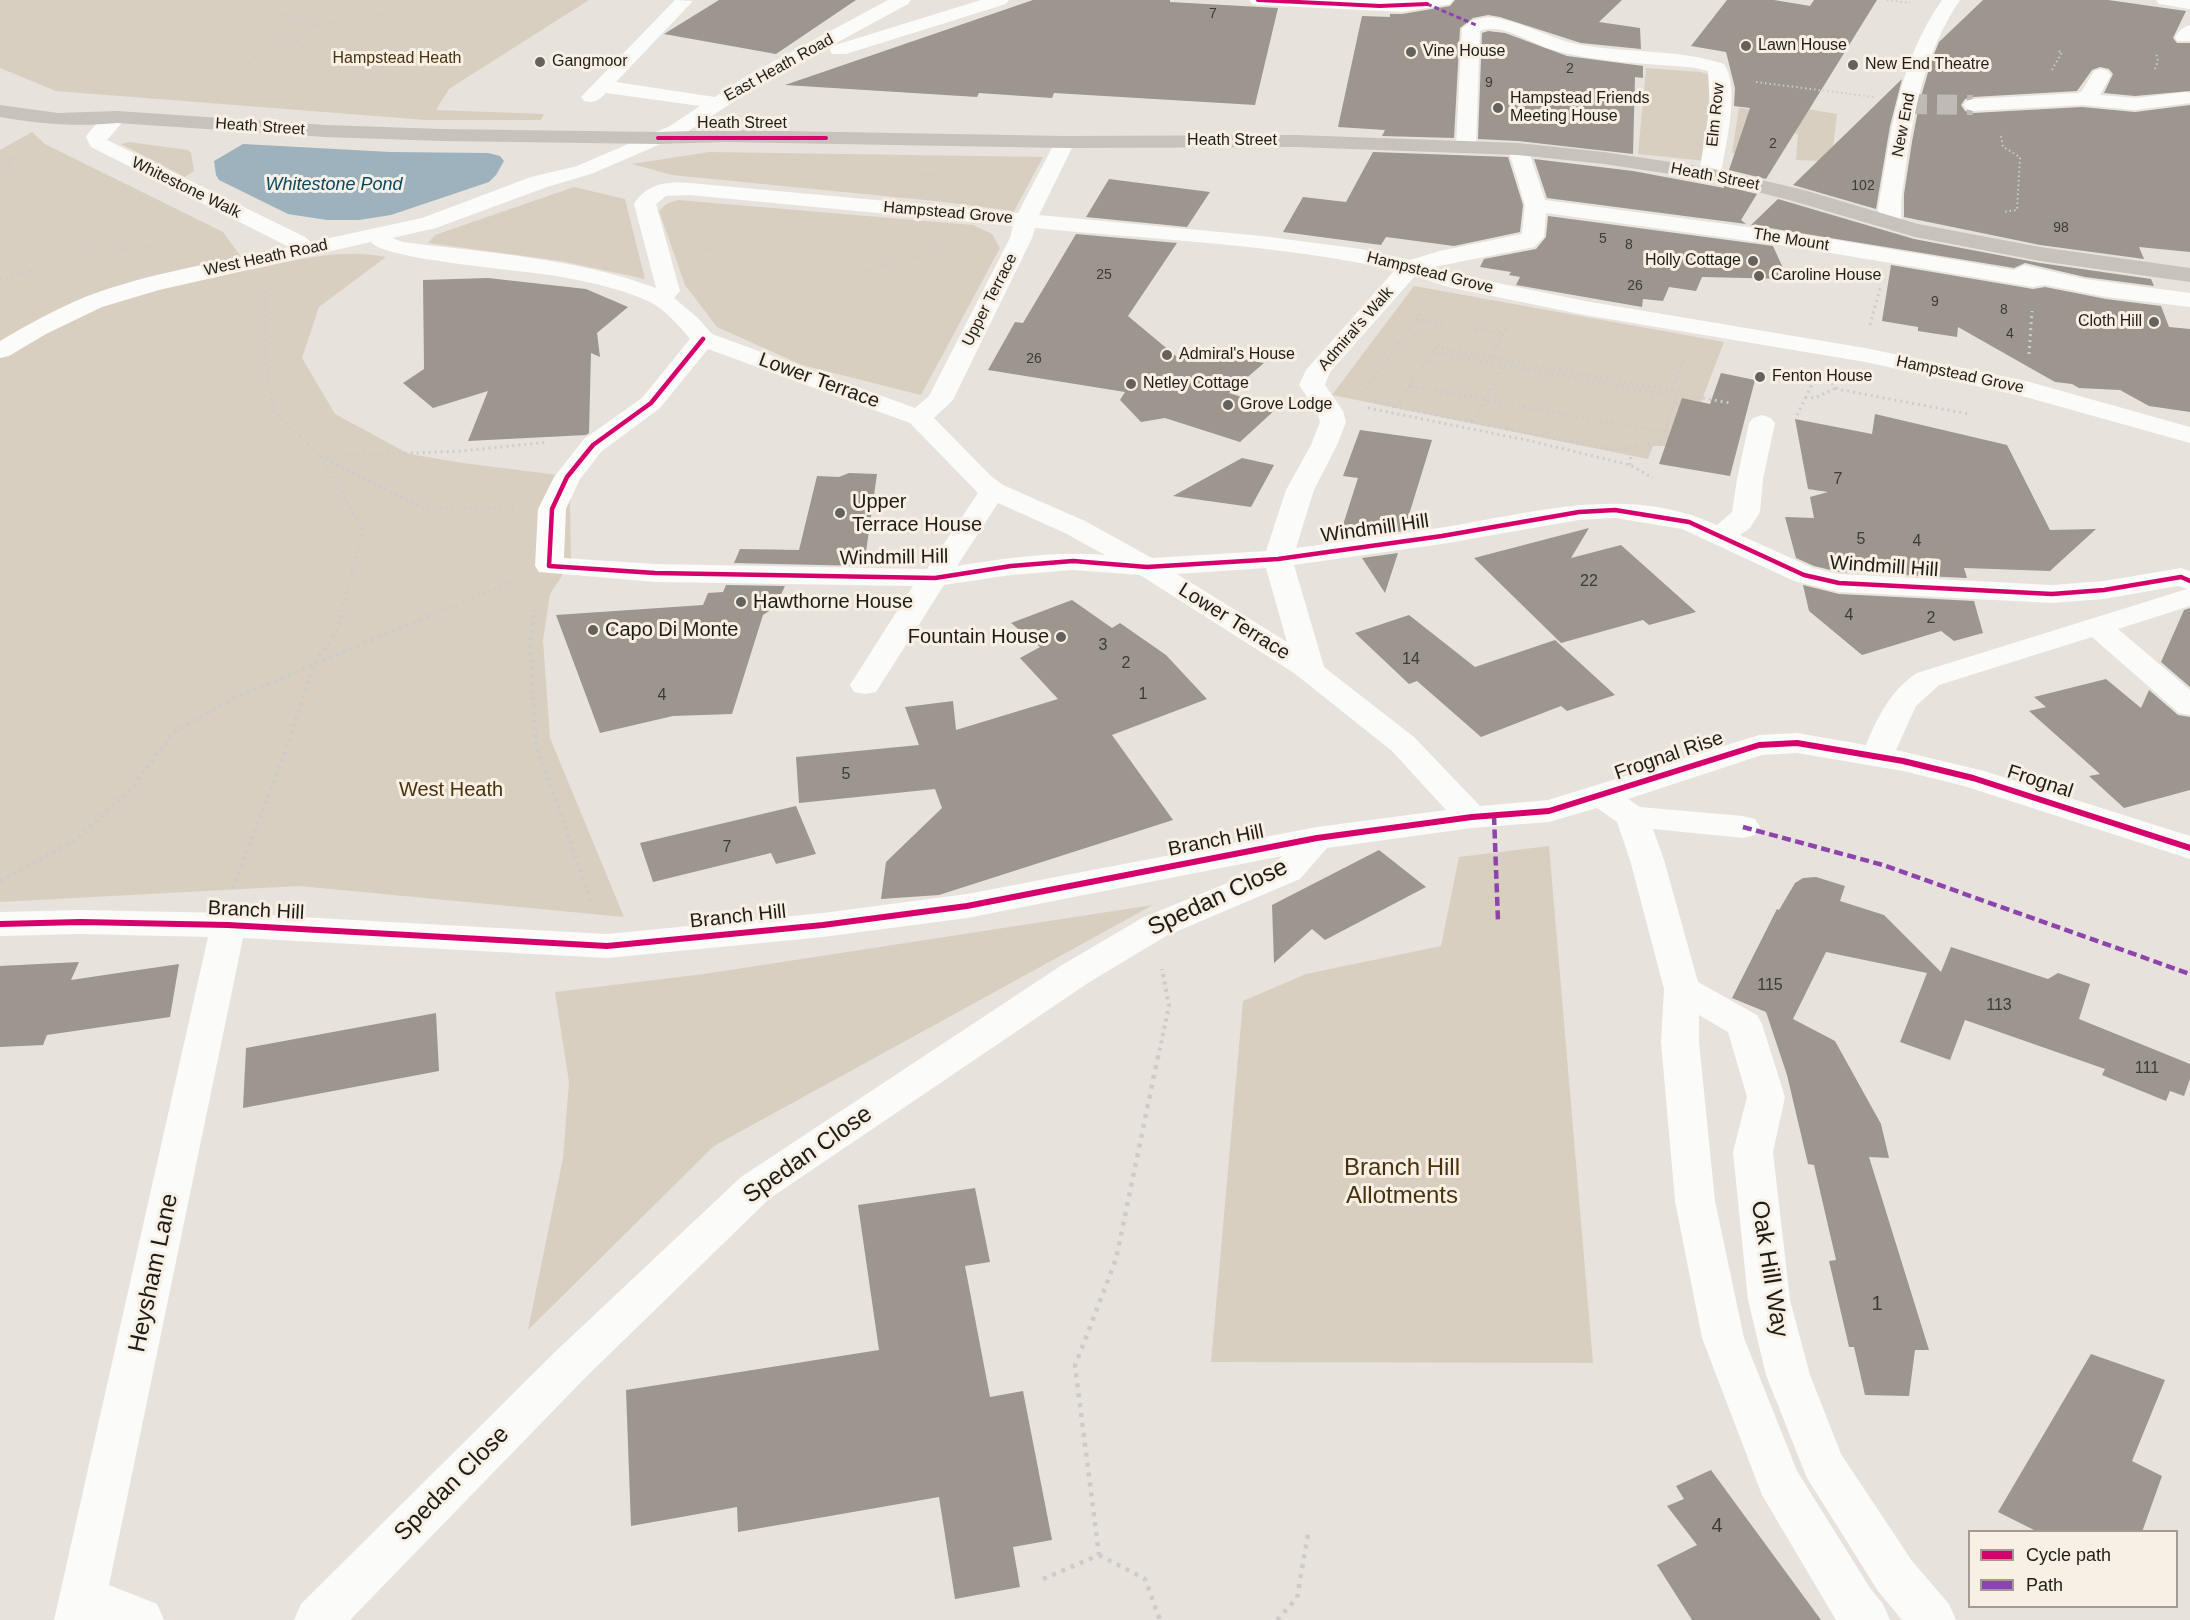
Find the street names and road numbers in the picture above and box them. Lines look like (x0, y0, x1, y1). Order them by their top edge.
street label: East Heath Road (721, 30, 837, 106)
street label: Elm Row (1703, 82, 1729, 148)
street label: New End (1888, 91, 1920, 159)
street label: Heath Street (215, 114, 305, 140)
street label: Heath Street (697, 114, 787, 134)
street label: Heath Street (1187, 131, 1277, 151)
street label: Whitestone Walk (128, 153, 244, 223)
street label: Heath Street (1669, 159, 1761, 195)
street label: Hampstead Grove (882, 198, 1014, 228)
street label: The Mount (1752, 225, 1830, 255)
street label: West Heath Road (202, 236, 330, 280)
street label: Hampstead Grove (1365, 248, 1495, 298)
street label: Upper Terrace (958, 250, 1022, 350)
street label: Admiral's Walk (1314, 283, 1398, 375)
street label: Lower Terrace (755, 348, 883, 414)
street label: Hampstead Grove (1895, 352, 2025, 398)
street label: Windmill Hill (1319, 510, 1431, 548)
street label: Windmill Hill (839, 545, 949, 571)
street label: Windmill Hill (1829, 551, 1939, 583)
street label: Lower Terrace (1174, 578, 1294, 666)
street label: Frognal Rise (1611, 726, 1727, 786)
street label: Frognal (2004, 760, 2076, 804)
street label: Branch Hill (1166, 820, 1266, 862)
street label: Spedan Close (1144, 853, 1292, 943)
street label: Branch Hill (207, 896, 305, 926)
street label: Branch Hill (689, 900, 787, 934)
street label: Spedan Close (738, 1100, 878, 1210)
street label: Heysham Lane (123, 1191, 185, 1355)
street label: Oak Hill Way (1744, 1199, 1794, 1339)
street label: Spedan Close (389, 1421, 515, 1547)

